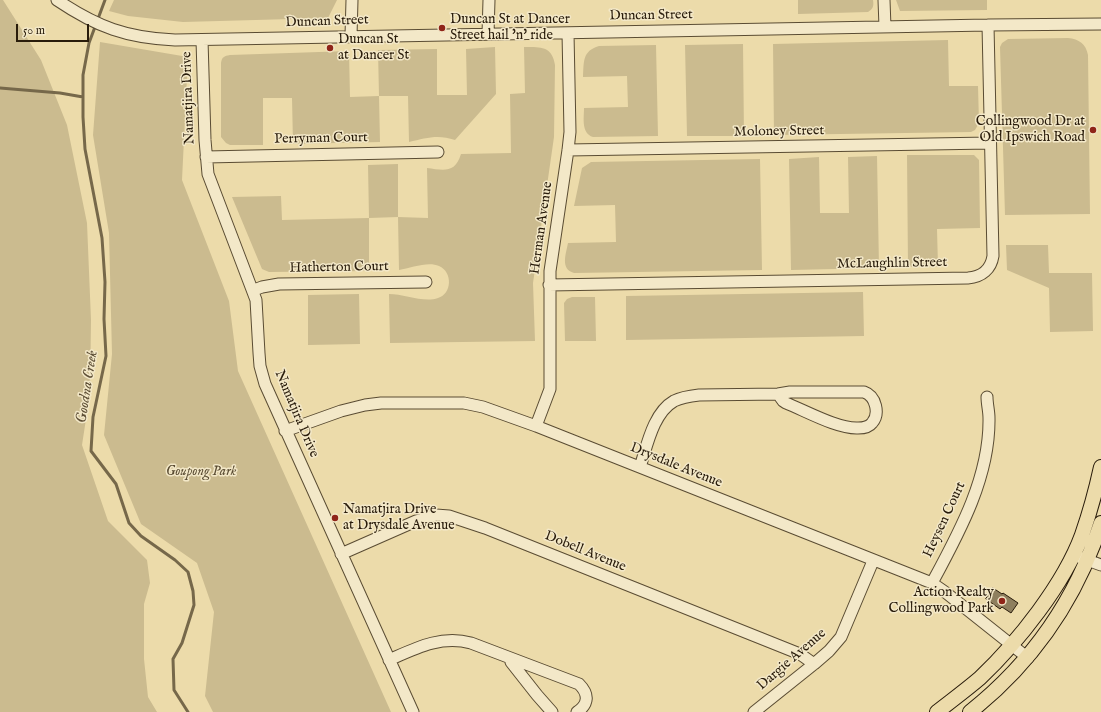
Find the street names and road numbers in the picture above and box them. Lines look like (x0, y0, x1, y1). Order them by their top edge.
street label: Duncan Street (609, 7, 693, 25)
street label: Duncan Street (285, 12, 369, 32)
street label: Namatjira Drive (179, 51, 199, 145)
street label: Moloney Street (734, 123, 824, 141)
street label: Perryman Court (274, 130, 368, 148)
street label: Herman Avenue (527, 181, 557, 275)
street label: McLaughlin Street (837, 255, 947, 273)
street label: Hatherton Court (289, 259, 389, 277)
street label: Namatjira Drive (270, 368, 322, 460)
street label: Drysdale Avenue (628, 440, 724, 492)
street label: Heysen Court (920, 479, 970, 561)
street label: Dobell Avenue (542, 528, 628, 576)
street label: Dargie Avenue (754, 625, 830, 695)

